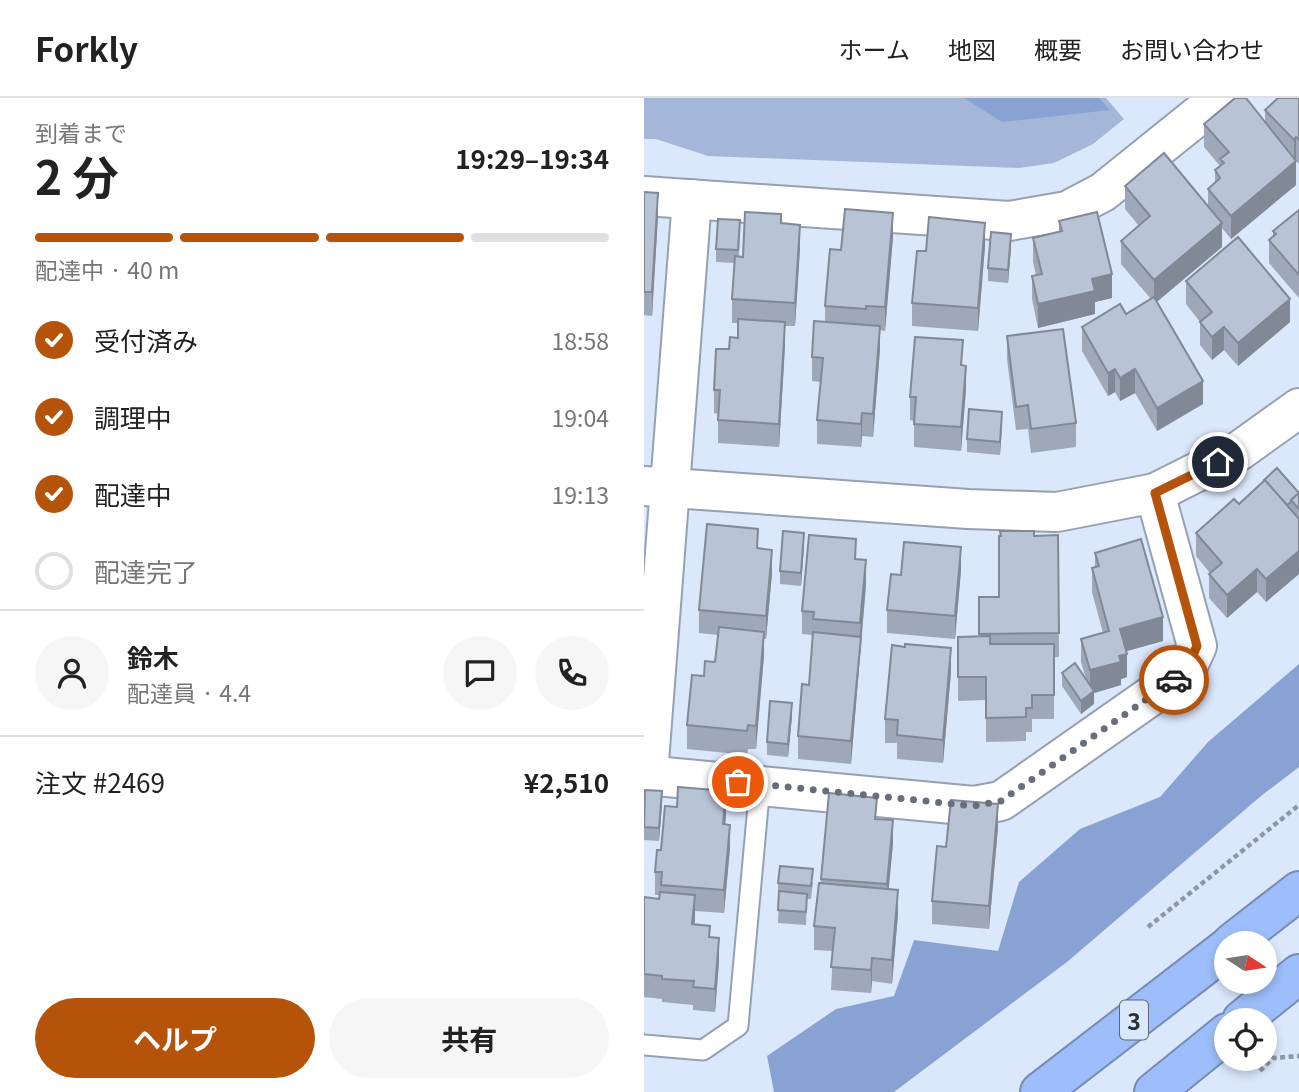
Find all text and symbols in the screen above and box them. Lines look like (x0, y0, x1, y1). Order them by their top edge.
text: Forkly (35, 24, 138, 72)
text: ホーム (839, 31, 910, 66)
text: 地図 (948, 31, 996, 66)
text: 概要 (1034, 31, 1082, 66)
text: お問い合わせ (1120, 31, 1264, 66)
text: 到着まで (35, 115, 127, 149)
text: 19:29–19:34 (455, 139, 609, 176)
text: 2 分 (35, 142, 119, 208)
text: 配達中 · 40 m (35, 252, 179, 286)
icon: check (35, 321, 73, 359)
text: 受付済み (94, 321, 198, 358)
text: 18:58 (552, 323, 609, 357)
icon: check (35, 398, 73, 436)
text: 調理中 (94, 398, 172, 435)
text: 19:04 (552, 400, 609, 434)
pin (1188, 432, 1248, 492)
icon: home (1199, 443, 1237, 481)
icon: check (35, 475, 73, 513)
text: 配達中 (94, 475, 172, 512)
text: 19:13 (552, 477, 609, 511)
text: 配達完了 (94, 552, 198, 589)
button: person (35, 636, 109, 710)
button: chat (443, 636, 517, 710)
button: phone (535, 636, 609, 710)
text: 鈴木 (127, 638, 179, 675)
courier (1139, 645, 1209, 715)
icon: car (1155, 661, 1193, 699)
text: 配達員 · 4.4 (127, 675, 251, 709)
pin (708, 752, 768, 812)
text: 注文 #2469 (35, 763, 165, 800)
text: ¥2,510 (524, 763, 609, 800)
icon: bag (719, 763, 757, 801)
north arrow (1214, 931, 1278, 994)
map controls (1214, 931, 1277, 1071)
button: ヘルプ (35, 998, 315, 1078)
button: 共有 (329, 998, 609, 1078)
road number: 3 (1120, 1001, 1148, 1040)
button: locate (1214, 1008, 1277, 1071)

